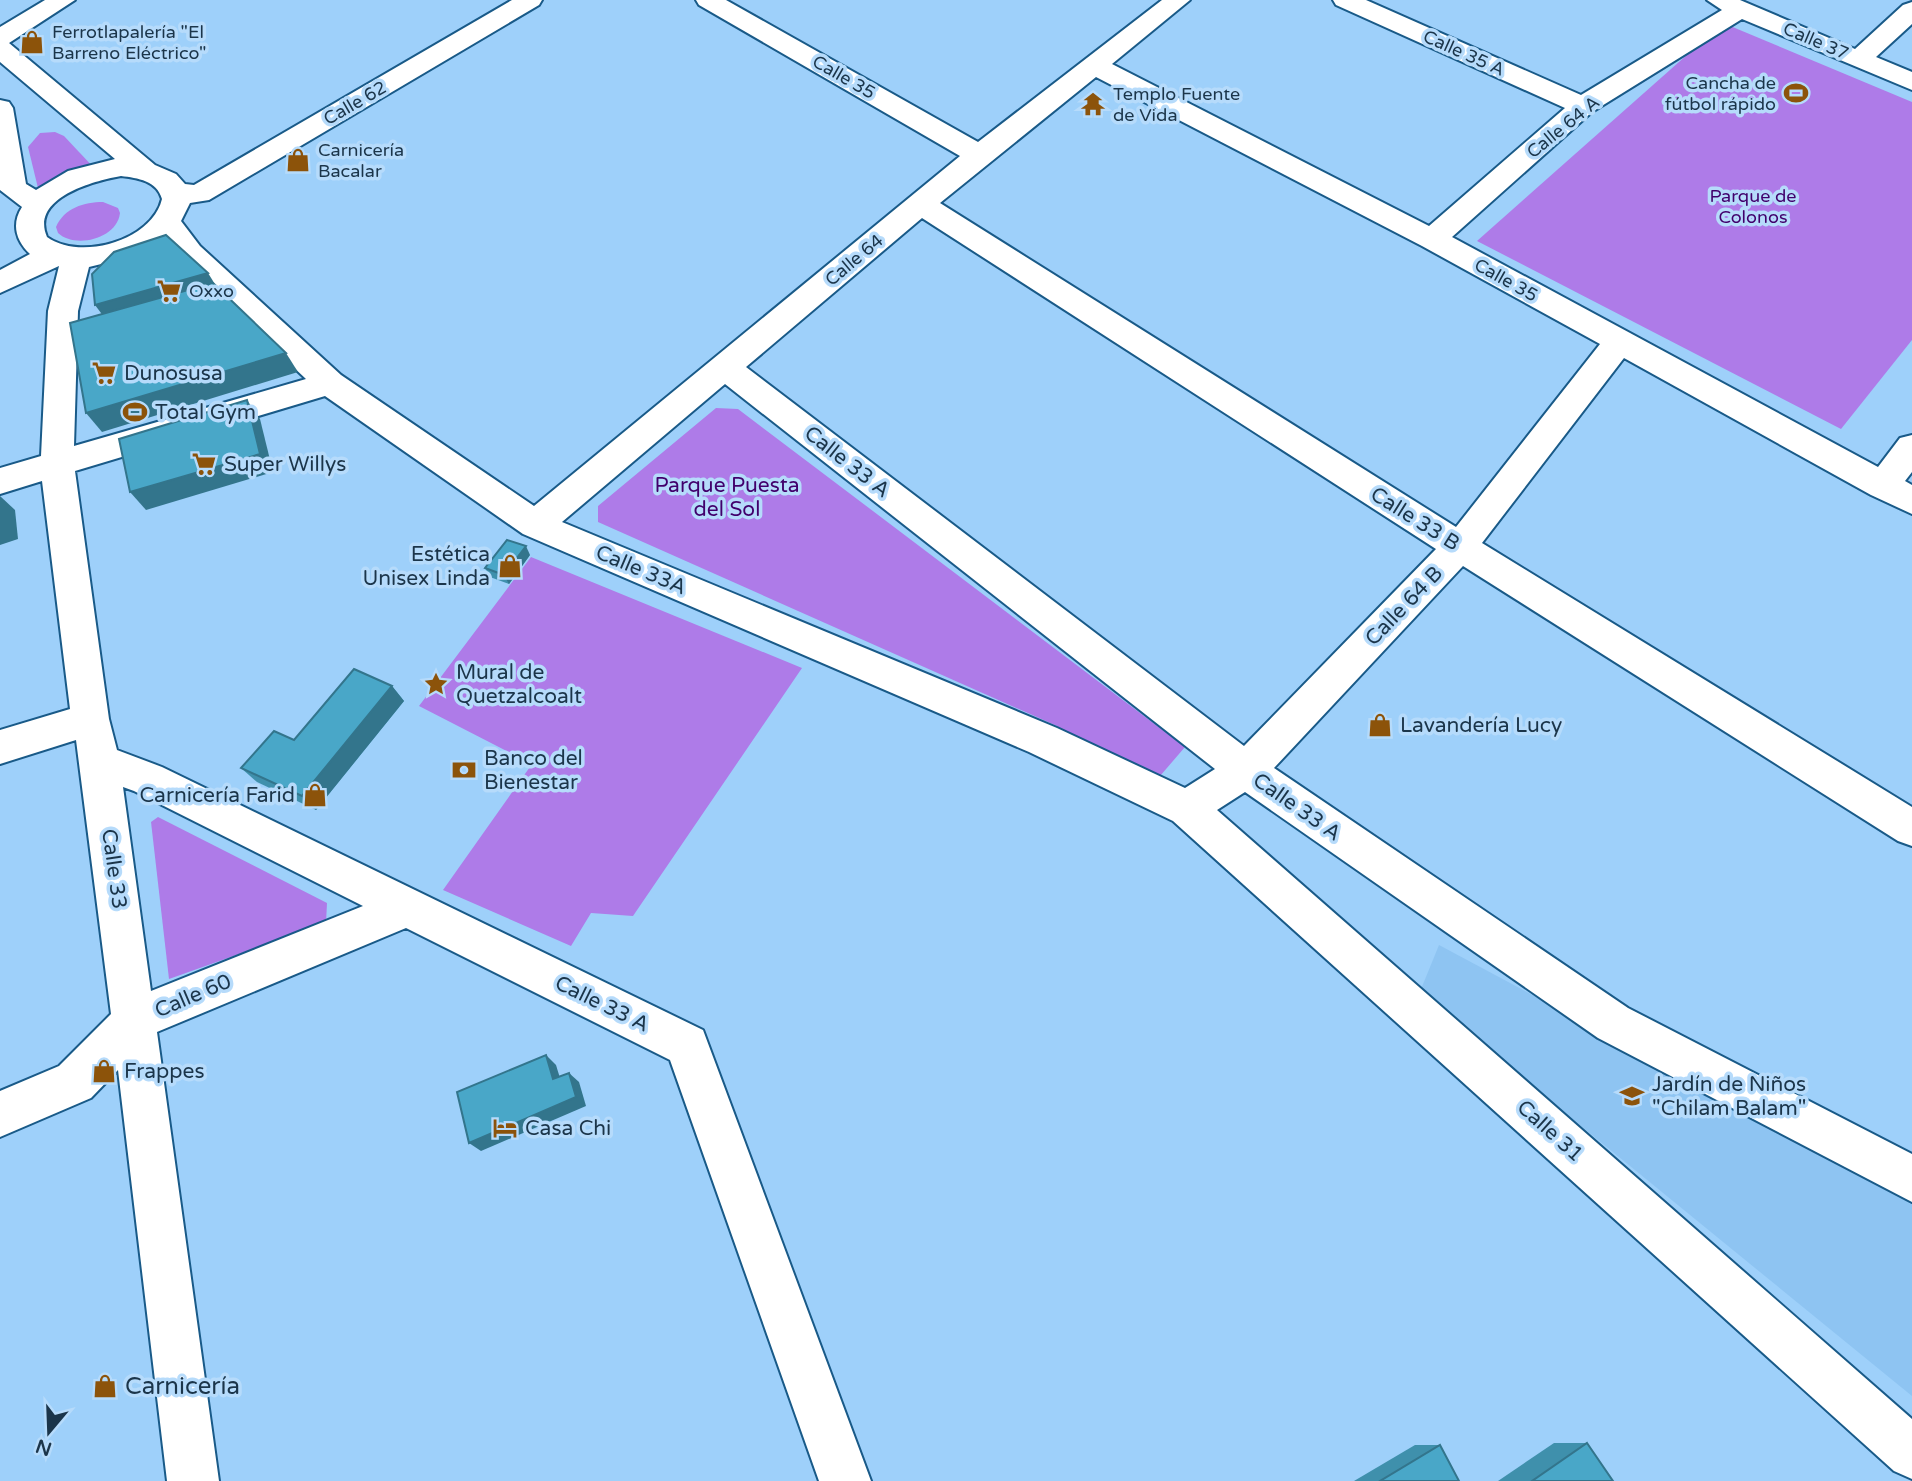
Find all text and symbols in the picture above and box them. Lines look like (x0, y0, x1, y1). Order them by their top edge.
street label: Calle 37 (1780, 17, 1852, 65)
place label: Ferrotlapalería "El Barreno Eléctrico" (52, 21, 207, 64)
street label: Calle 35 A (1420, 25, 1508, 81)
shop icon: Ferrotlapalería "El Barreno Eléctrico" (18, 28, 46, 56)
street label: Calle 35 (809, 50, 879, 104)
place label: Cancha de fútbol rápido (1665, 72, 1776, 115)
street label: Calle 62 (320, 76, 390, 130)
sports icon: Cancha de fútbol rápido (1782, 79, 1810, 107)
place label: Templo Fuente de Vida (1113, 83, 1240, 126)
temple icon: Templo Fuente de Vida (1079, 90, 1107, 118)
street label: Calle 64 A (1522, 91, 1604, 163)
place label: Carnicería Bacalar (318, 139, 404, 182)
shop icon: Carnicería Bacalar (284, 146, 312, 174)
park label: Parque de Colonos (1709, 185, 1797, 228)
street label: Calle 64 (820, 229, 888, 291)
street label: Calle 35 (1470, 254, 1542, 306)
supermarket icon: Oxxo (155, 277, 183, 305)
place label: Oxxo (189, 280, 234, 302)
supermarket icon: Dunosusa (90, 359, 118, 387)
place label: Dunosusa (124, 361, 223, 386)
sports icon: Total Gym (121, 398, 149, 426)
place label: Total Gym (155, 400, 256, 425)
street label: Calle 33 A (799, 421, 895, 503)
supermarket icon: Super Willys (190, 450, 218, 478)
place label: Super Willys (224, 452, 346, 477)
park label: Parque Puesta del Sol (655, 473, 799, 522)
street label: Calle 33 B (1366, 482, 1464, 556)
street label: Calle 33A (592, 540, 690, 600)
place label: Estética Unisex Linda (363, 542, 490, 591)
shop icon: Estética Unisex Linda (496, 552, 524, 580)
street label: Calle 64 B (1360, 561, 1448, 651)
place label: Mural de Quetzalcoalt (456, 660, 582, 709)
place icon: Mural de Quetzalcoalt (422, 670, 450, 698)
shop icon: Lavandería Lucy (1366, 711, 1394, 739)
place label: Lavandería Lucy (1400, 713, 1562, 738)
place label: Banco del Bienestar (484, 746, 583, 795)
bank icon: Banco del Bienestar (450, 756, 478, 784)
street label: Calle 33 A (1248, 768, 1346, 846)
shop icon: Carnicería Farid (301, 781, 329, 809)
place label: Carnicería Farid (140, 783, 295, 808)
street label: Calle 33 (96, 827, 132, 911)
street label: Calle 60 (151, 969, 235, 1023)
street label: Calle 33 A (551, 970, 653, 1038)
shop icon: Frappes (90, 1057, 118, 1085)
place label: Frappes (124, 1059, 205, 1084)
place label: Jardín de Niños "Chilam Balam" (1652, 1072, 1806, 1121)
school or university icon: Jardín de Niños "Chilam Balam" (1618, 1082, 1646, 1110)
street label: Calle 31 (1512, 1095, 1588, 1167)
hotel icon: Casa Chi (491, 1114, 519, 1142)
place label: Casa Chi (525, 1116, 611, 1141)
shop icon: Carnicería (91, 1372, 119, 1400)
place label: Carnicería (125, 1372, 240, 1401)
north arrow (14, 1397, 84, 1467)
text: N (33, 1434, 55, 1460)

